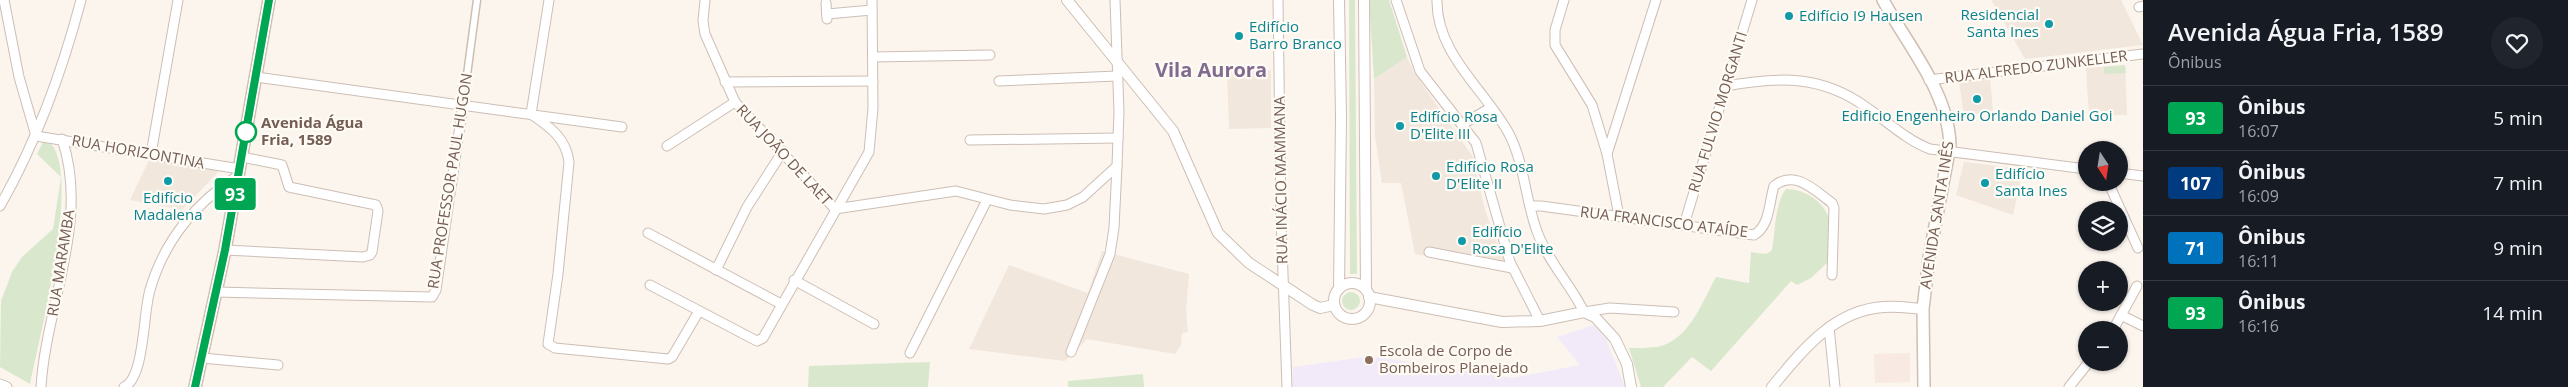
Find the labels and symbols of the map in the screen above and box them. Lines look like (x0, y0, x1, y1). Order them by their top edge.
place label: Residencial Santa Ines (1960, 4, 2039, 41)
place label: Edifício I9 Hausen (1799, 5, 1923, 25)
marker: Edifício I9 Hausen (1783, 10, 1795, 22)
place label: Edifício Barro Branco (1249, 16, 1342, 53)
marker: Residencial Santa Ines (2043, 18, 2055, 30)
street label: RUA FULVIO MORGANTI (1683, 29, 1751, 195)
marker: Edifício Barro Branco (1233, 30, 1245, 42)
street label: RUA ALFREDO ZUNKELLER (1943, 45, 2129, 87)
district label: Vila Aurora (1155, 56, 1267, 83)
street label: RUA PROFESSOR PAUL HUGON (422, 72, 476, 290)
marker: Edificio Engenheiro Orlando Daniel Goi (1971, 93, 1983, 105)
street label: RUA INÁCIO MAMMANA (1269, 95, 1291, 264)
street label: RUA JOÃO DE LAET (733, 99, 837, 210)
place label: Edificio Engenheiro Orlando Daniel Goi (1841, 105, 2113, 125)
place label: Edifício Rosa D'Elite III (1410, 106, 1498, 143)
place label: Avenida Água Fria, 1589 (261, 112, 363, 149)
marker: Edifício Rosa D'Elite III (1394, 120, 1406, 132)
marker: Avenida Água Fria, 1589 (235, 121, 257, 143)
street label: RUA HORIZONTINA (70, 129, 207, 173)
street label: AVENIDA SANTA INÊS (1914, 140, 1958, 290)
north arrow (2078, 141, 2128, 191)
place label: Edifício Rosa D'Elite II (1446, 156, 1534, 193)
place label: Edifício Santa Ines (1995, 163, 2067, 200)
marker: Edifício Rosa D'Elite II (1430, 170, 1442, 182)
marker: Edifício Madalena (162, 175, 174, 187)
marker: Edifício Santa Ines (1979, 177, 1991, 189)
line badge: 93 (212, 178, 258, 210)
place label: Edifício Madalena (133, 187, 203, 224)
street label: RUA FRANCISCO ATAÍDE (1579, 201, 1749, 241)
street label: RUA MARAMBA (42, 207, 78, 318)
place label: Edifício Rosa D'Elite (1472, 221, 1554, 258)
marker: Edifício Rosa D'Elite (1456, 235, 1468, 247)
place label: Escola de Corpo de Bombeiros Planejado (1379, 340, 1528, 377)
marker: Escola de Corpo de Bombeiros Planejado (1363, 354, 1375, 366)

